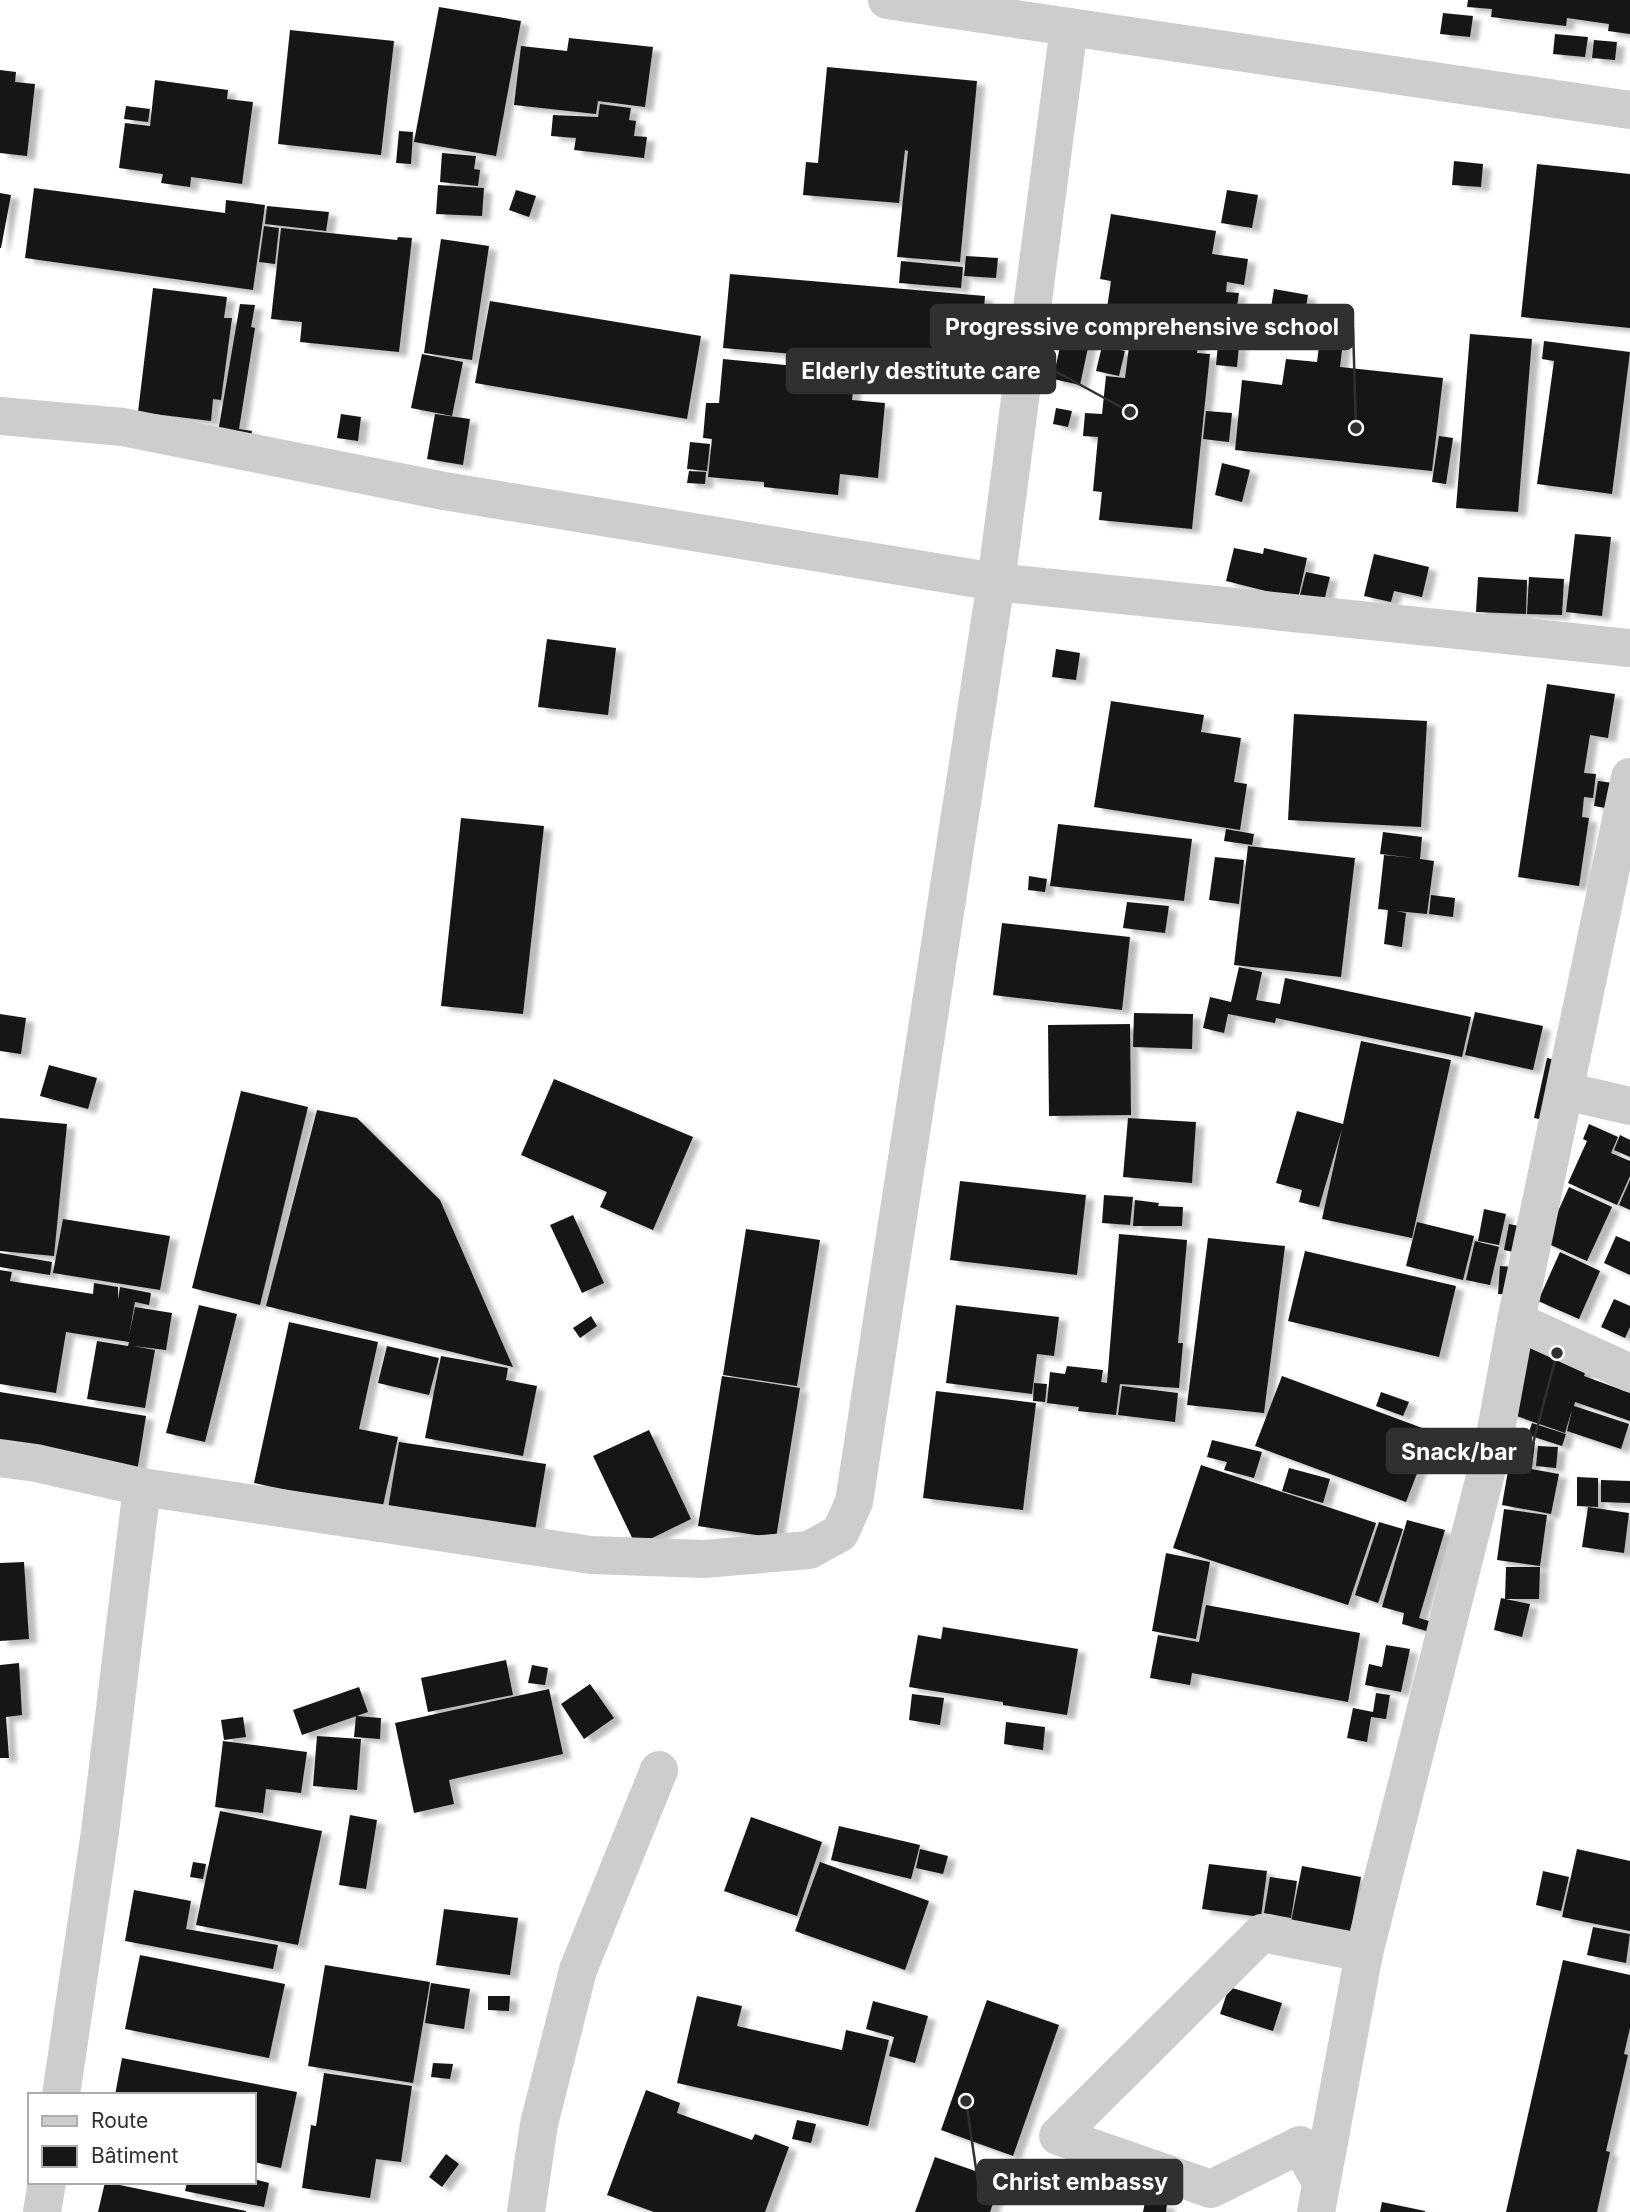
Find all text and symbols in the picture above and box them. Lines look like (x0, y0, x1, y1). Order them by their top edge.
callout: Progressive comprehensive school (931, 305, 1353, 349)
text: Progressive comprehensive school (945, 313, 1339, 341)
callout: Elderly destitute care (787, 349, 1055, 393)
text: Elderly destitute care (801, 357, 1041, 385)
callout: Snack/bar (1387, 1429, 1531, 1473)
text: Snack/bar (1401, 1438, 1517, 1466)
legend (28, 2093, 256, 2184)
text: Route (91, 2108, 148, 2133)
text: Bâtiment (91, 2143, 179, 2168)
callout: Christ embassy (978, 2160, 1182, 2204)
text: Christ embassy (992, 2168, 1168, 2196)

